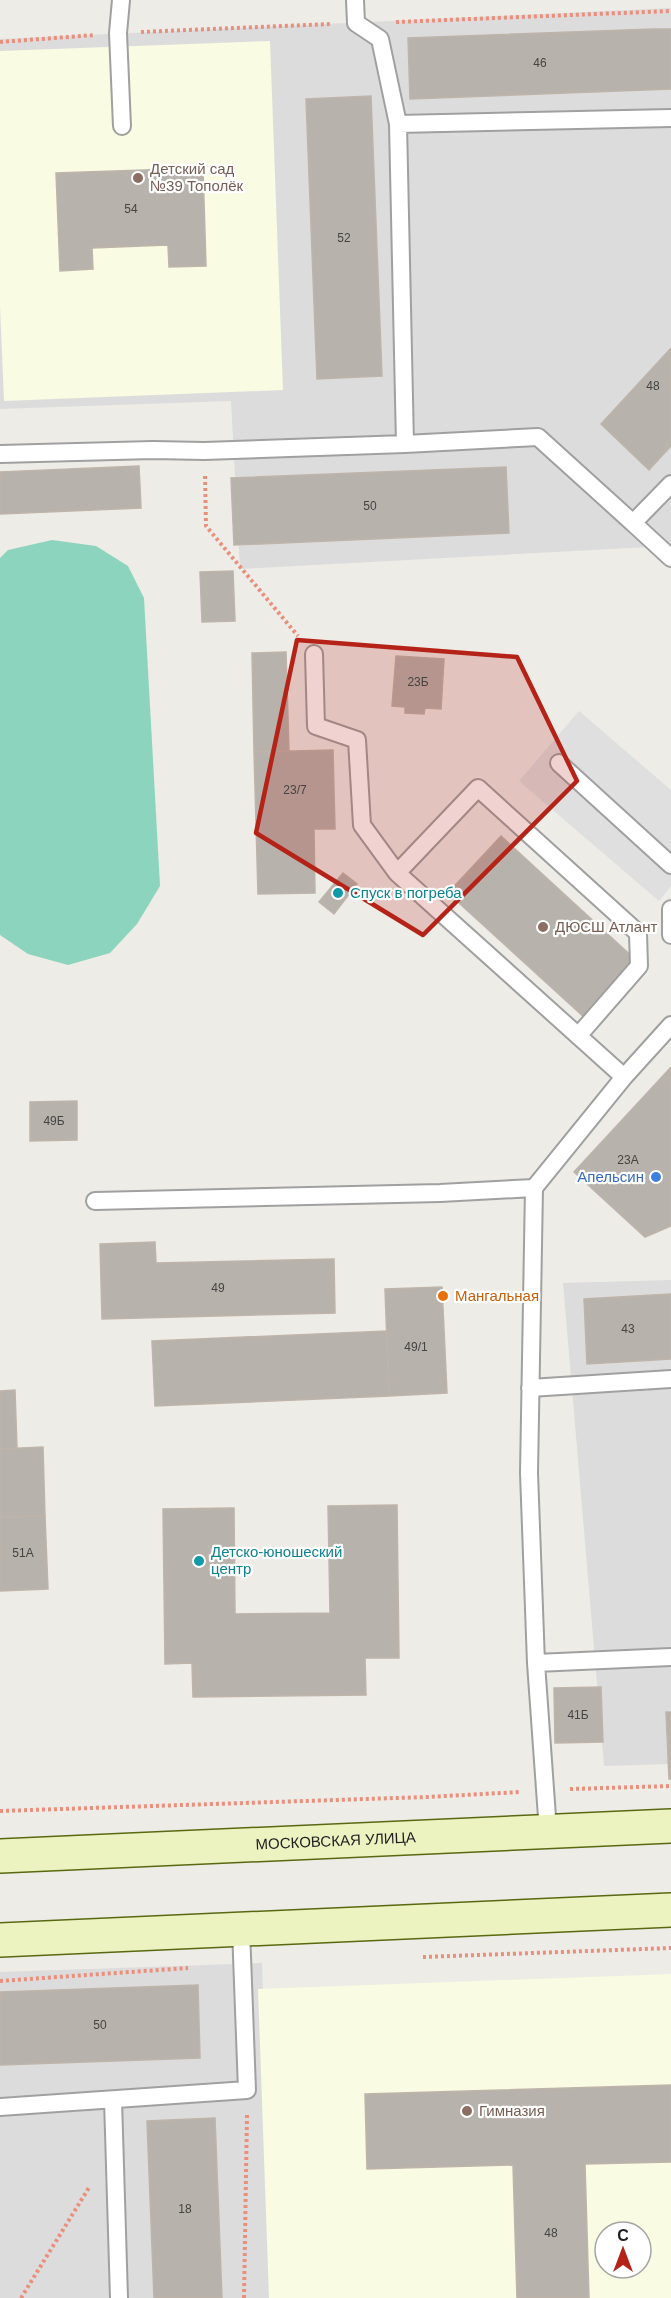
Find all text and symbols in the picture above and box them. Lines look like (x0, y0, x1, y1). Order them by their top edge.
house number: 46 (533, 56, 547, 70)
place label: Детский сад №39 Тополёк (150, 160, 244, 194)
marker: Детский сад №39 Тополёк (131, 171, 145, 185)
house number: 54 (124, 202, 138, 216)
house number: 52 (337, 231, 351, 245)
house number: 48 (646, 379, 660, 393)
house number: 50 (363, 499, 377, 513)
house number: 23Б (407, 675, 429, 689)
house number: 23/7 (283, 783, 307, 797)
place label: Спуск в погреба (350, 884, 462, 901)
marker: Спуск в погреба (331, 886, 345, 900)
place label: ДЮСШ Атлант (555, 918, 657, 935)
marker: ДЮСШ Атлант (536, 920, 550, 934)
house number: 49Б (43, 1114, 65, 1128)
house number: 23А (617, 1153, 639, 1167)
place label: Апельсин (577, 1168, 644, 1185)
marker: Апельсин (649, 1170, 663, 1184)
house number: 49 (211, 1281, 225, 1295)
place label: Мангальная (455, 1287, 539, 1304)
marker: Мангальная (436, 1289, 450, 1303)
house number: 43 (621, 1322, 635, 1336)
house number: 49/1 (404, 1340, 428, 1354)
place label: Детско-юношеский центр (211, 1543, 342, 1577)
house number: 51А (12, 1546, 34, 1560)
marker: Детско-юношеский центр (192, 1554, 206, 1568)
house number: 41Б (567, 1708, 589, 1722)
street label: МОСКОВСКАЯ УЛИЦА (255, 1828, 416, 1853)
house number: 50 (93, 2018, 107, 2032)
place label: Гимназия (479, 2102, 545, 2119)
marker: Гимназия (460, 2104, 474, 2118)
house number: 18 (178, 2202, 192, 2216)
north arrow (593, 2220, 653, 2280)
house number: 48 (544, 2226, 558, 2240)
text: С (617, 2227, 629, 2244)

